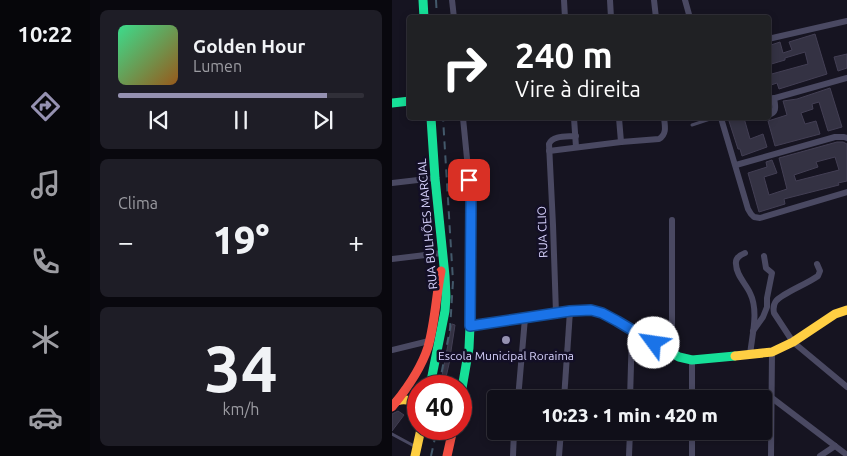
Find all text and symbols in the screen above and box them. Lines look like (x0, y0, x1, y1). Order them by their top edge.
text: 10:22 (17, 21, 73, 46)
text: Golden Hour (193, 35, 305, 57)
icon: right (432, 35, 497, 100)
text: 240 m (515, 35, 613, 75)
text: Lumen (193, 57, 242, 75)
text: Vire à direita (515, 76, 641, 101)
icon: directions (28, 89, 63, 124)
icon: previous (145, 106, 173, 134)
icon: pause (227, 106, 255, 134)
icon: next (309, 106, 337, 134)
street label: RUA BULHÕES MARCIAL (415, 158, 439, 290)
pin (448, 159, 490, 201)
icon: arrive (455, 166, 483, 194)
icon: music (28, 167, 63, 202)
text: Clima (118, 194, 158, 212)
street label: RUA CLIO (535, 206, 549, 258)
text: 19° (213, 219, 269, 261)
text: − (118, 226, 134, 257)
text: + (348, 226, 364, 257)
icon: phone (28, 244, 63, 279)
position arrow (627, 316, 679, 368)
icon: climate (28, 322, 63, 357)
text: 34 (204, 331, 278, 404)
marker: Escola Municipal Roraima (500, 334, 512, 346)
place label: Escola Municipal Roraima (438, 349, 574, 362)
speed limit sign: 40 (407, 375, 472, 440)
icon: car (28, 400, 63, 435)
text: km/h (223, 400, 259, 418)
text: 10:23 · 1 min · 420 m (541, 404, 718, 426)

